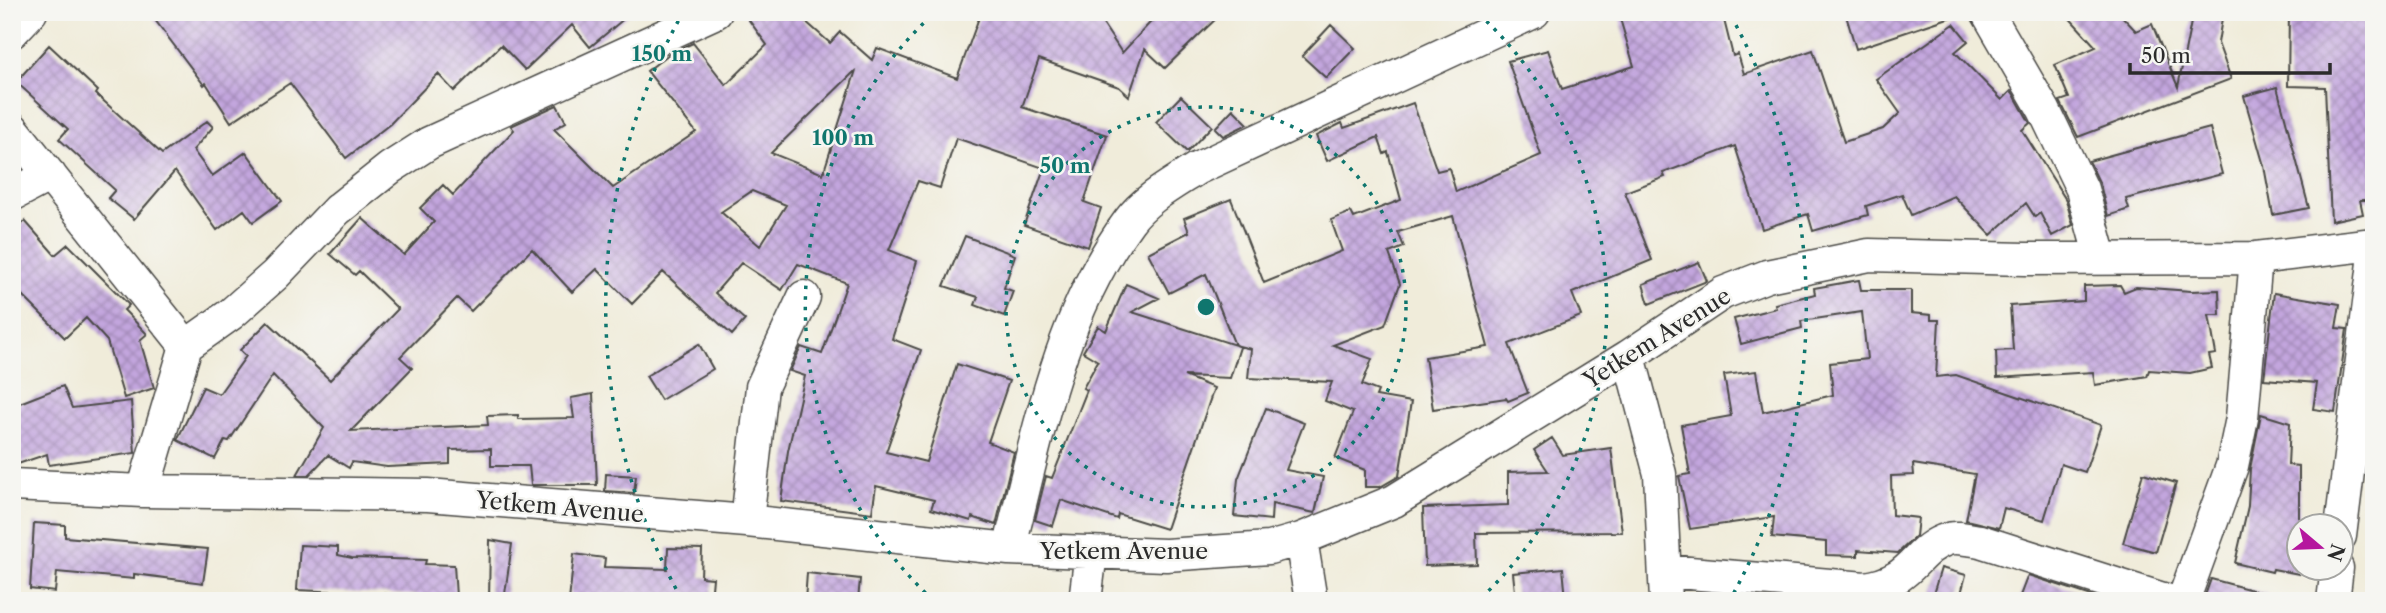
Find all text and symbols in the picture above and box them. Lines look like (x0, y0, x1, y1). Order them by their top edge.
scale bar (2130, 32, 2330, 76)
text: 150 m (632, 41, 692, 66)
text: 50 m (2141, 43, 2191, 68)
text: 100 m (812, 125, 874, 150)
text: 50 m (1039, 153, 1091, 178)
street label: Yetkem Avenue (1577, 282, 1736, 395)
centre of rings (1194, 295, 1218, 319)
street label: Yetkem Avenue (474, 486, 645, 528)
north arrow (2284, 512, 2354, 582)
street label: Yetkem Avenue (1039, 537, 1208, 565)
text: N (2322, 541, 2349, 564)

